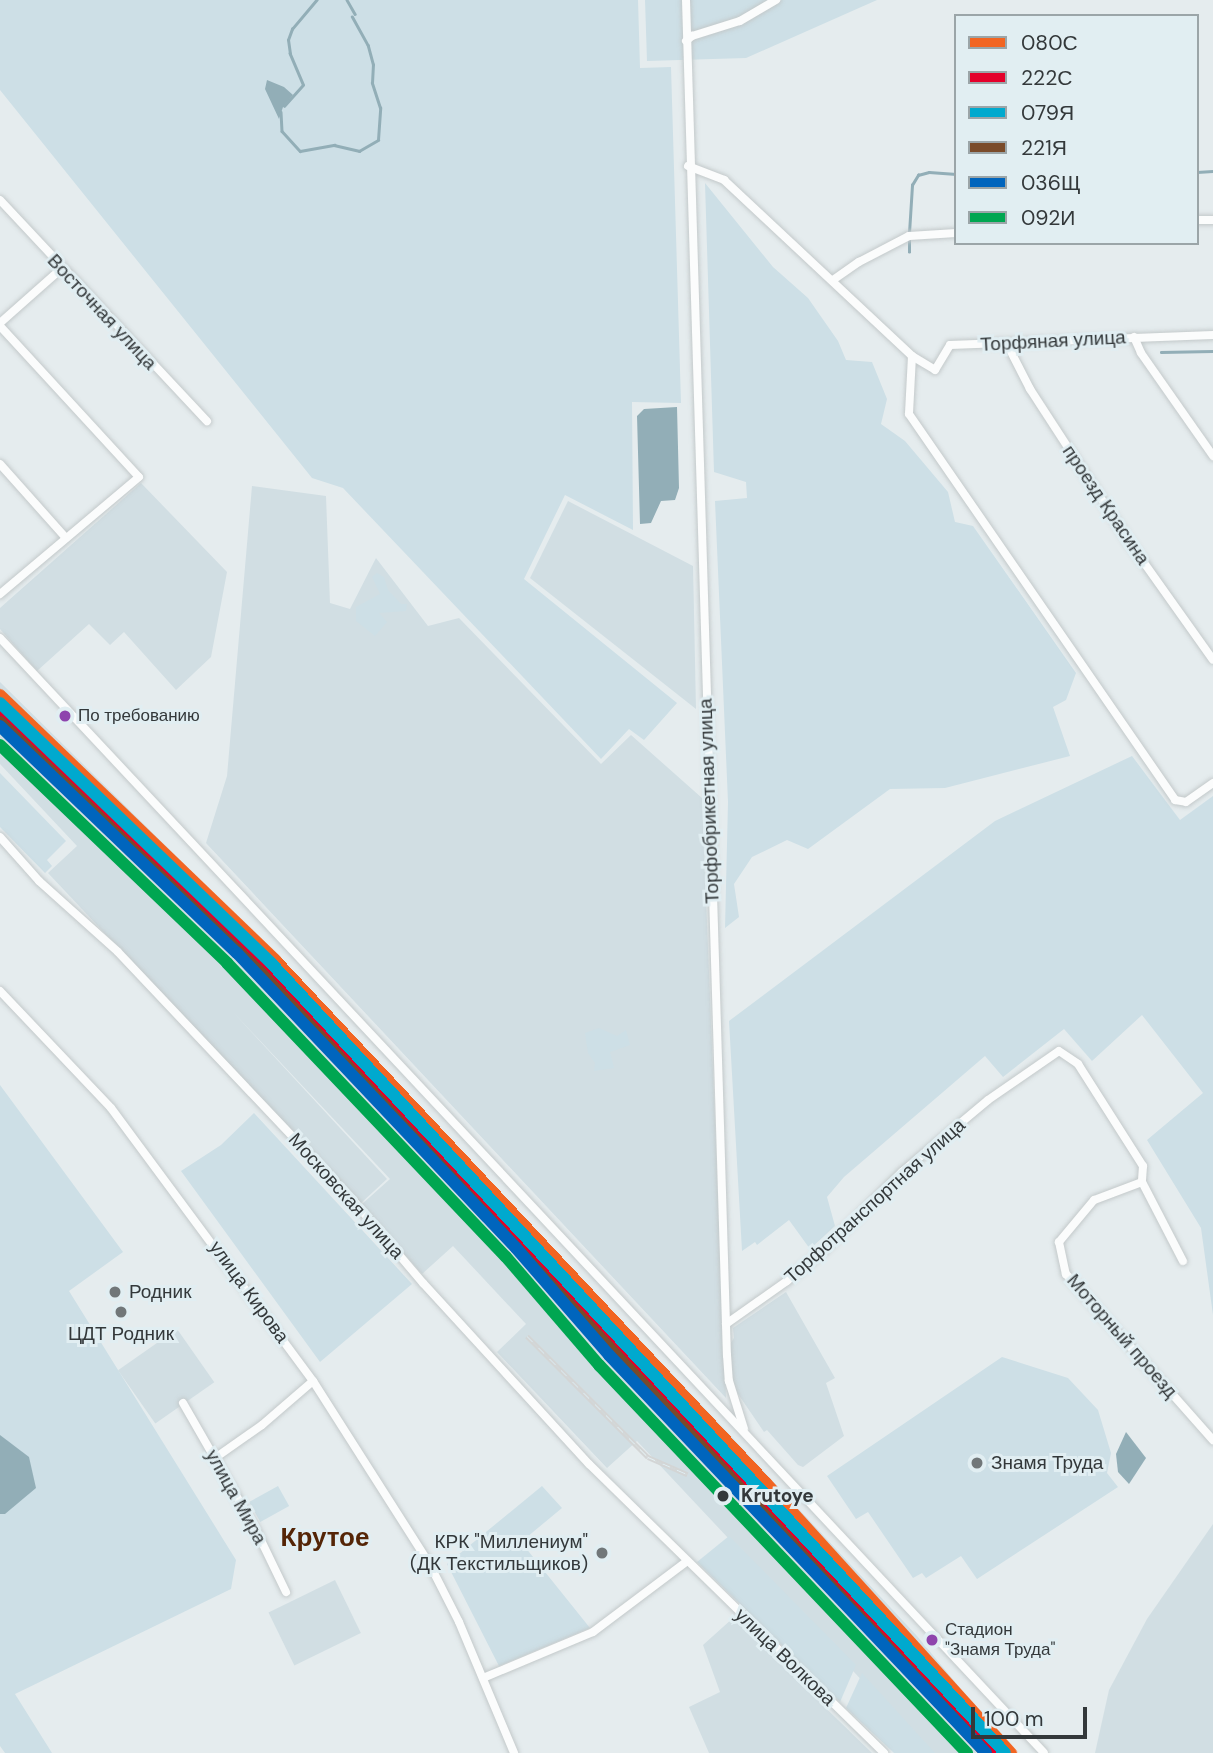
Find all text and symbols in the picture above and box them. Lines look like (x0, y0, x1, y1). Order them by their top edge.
legend (954, 14, 1199, 245)
text: 080С (1021, 29, 1078, 57)
text: 222С (1021, 64, 1072, 92)
text: 079Я (1021, 99, 1074, 127)
text: 221Я (1021, 134, 1067, 162)
text: 036Щ (1021, 169, 1081, 197)
text: 092И (1021, 204, 1075, 232)
street label: Восточная улица (43, 249, 161, 375)
street label: Торфяная улица (980, 326, 1126, 356)
street label: проезд Красина (1058, 441, 1154, 569)
street label: Торфобрикетная улица (694, 698, 724, 904)
place label: По требованию (78, 706, 200, 726)
marker: По требованию (58, 709, 72, 723)
street label: Торфотранспортная улица (780, 1114, 970, 1288)
street label: Московская улица (284, 1128, 408, 1264)
street label: улица Кирова (204, 1237, 294, 1347)
street label: Моторный проезд (1062, 1269, 1182, 1403)
place label: Родник (129, 1281, 191, 1303)
marker: Родник (107, 1284, 123, 1300)
marker: ЦДТ Родник (113, 1304, 129, 1320)
place label: ЦДТ Родник (68, 1323, 174, 1345)
street label: улица Мира (201, 1446, 271, 1548)
place label: Знамя Труда (991, 1452, 1103, 1474)
marker: Знамя Труда (969, 1455, 985, 1471)
marker: Krutoye (711, 1484, 735, 1508)
place label: Krutoye (741, 1485, 814, 1507)
district label: Крутое (281, 1522, 369, 1554)
place label: КРК "Миллениум" (ДК Текстильщиков) (410, 1531, 588, 1575)
marker: КРК "Миллениум" (ДК Текстильщиков) (594, 1545, 610, 1561)
street label: улица Волкова (730, 1603, 840, 1711)
place label: Стадион "Знамя Труда" (945, 1620, 1055, 1660)
marker: Стадион "Знамя Труда" (925, 1633, 939, 1647)
scale bar (975, 1694, 1090, 1738)
text: 100 m (984, 1705, 1044, 1733)

